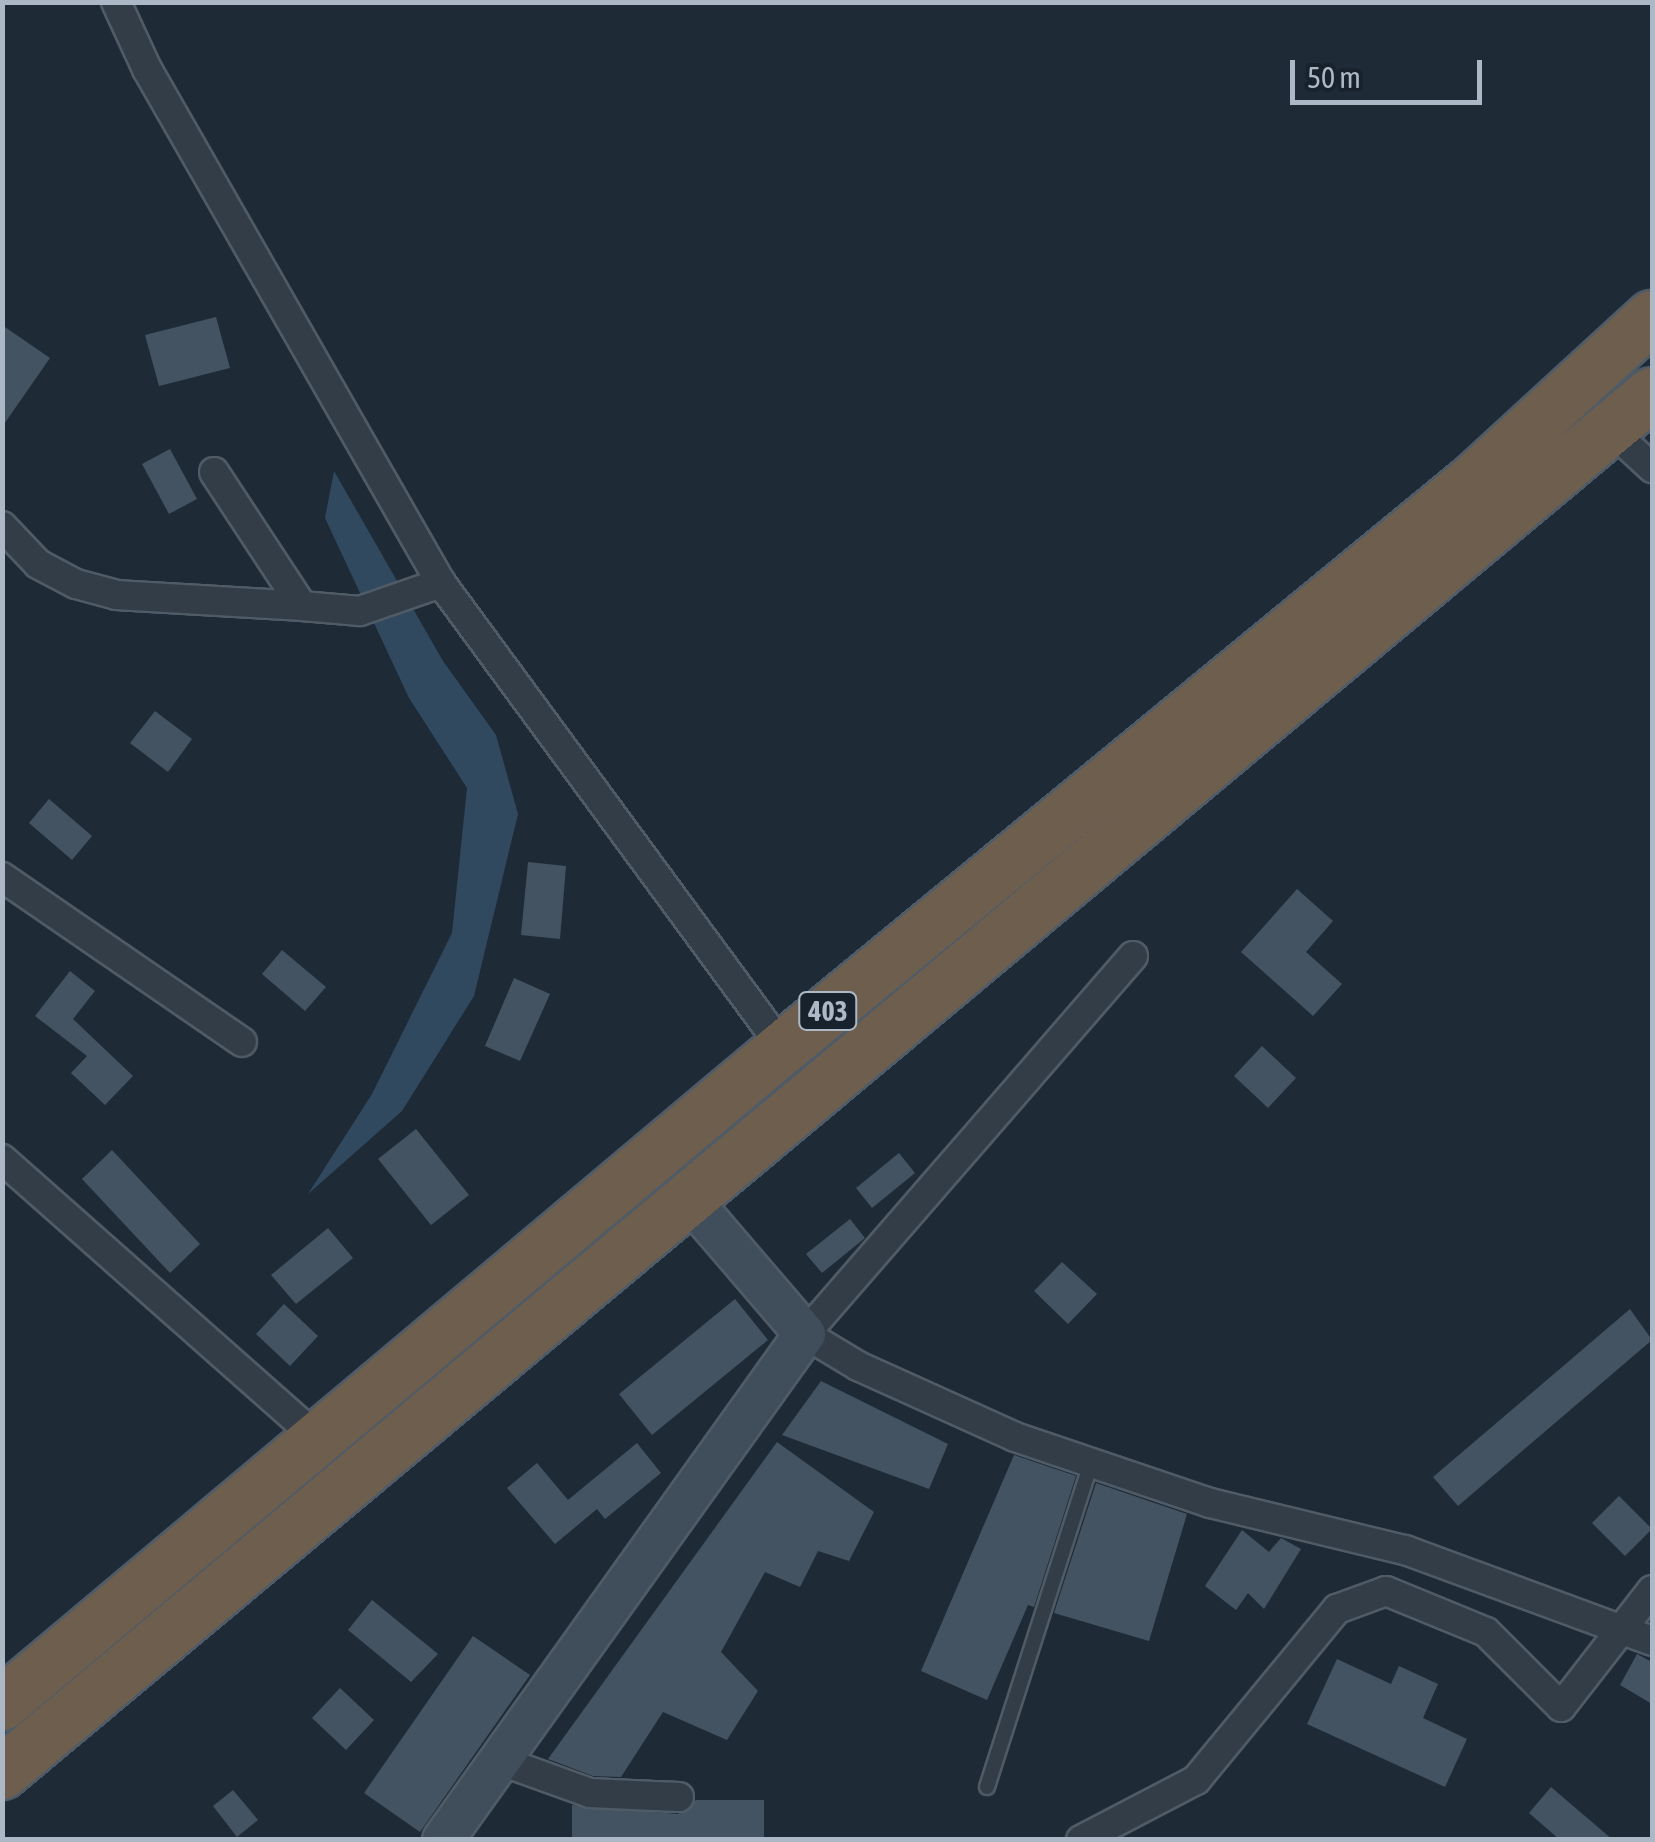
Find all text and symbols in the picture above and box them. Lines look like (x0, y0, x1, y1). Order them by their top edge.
scale bar (1295, 40, 1488, 102)
text: 50 m (1307, 60, 1361, 94)
road number: 403 (798, 988, 858, 1034)

